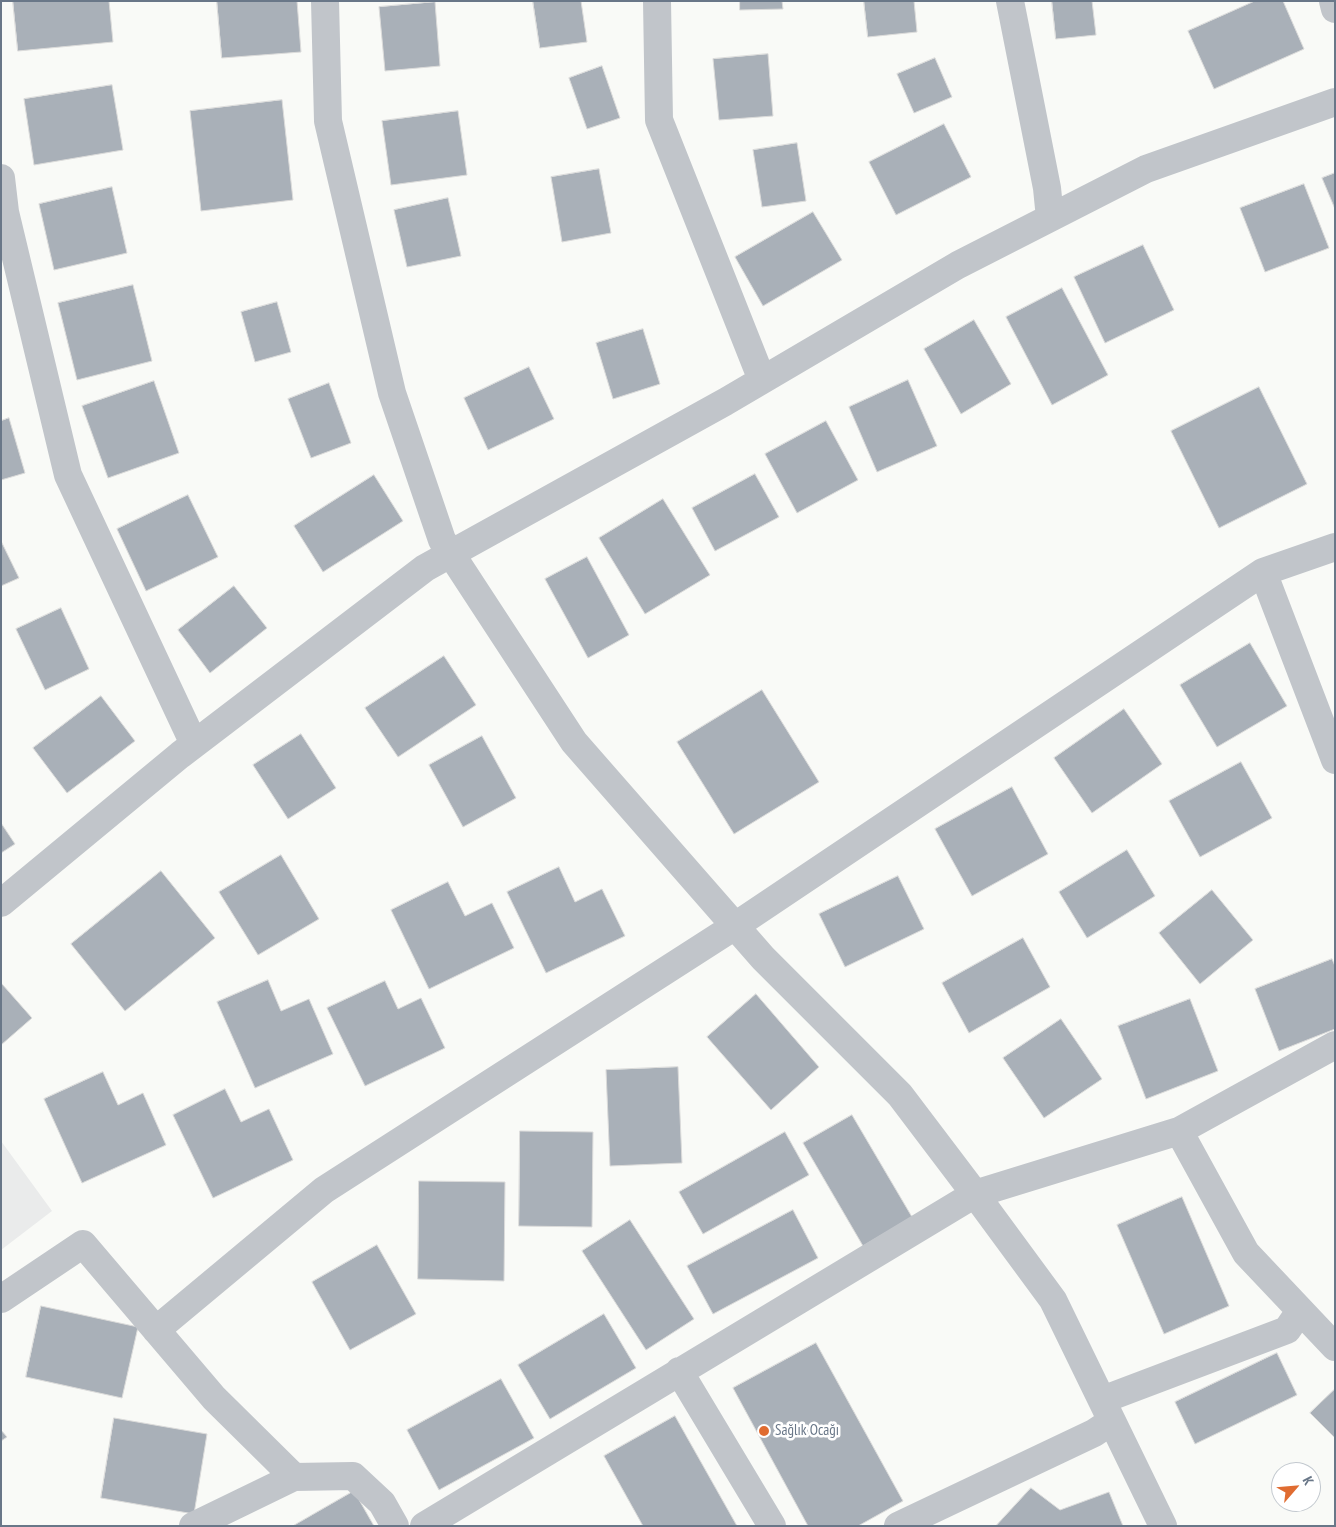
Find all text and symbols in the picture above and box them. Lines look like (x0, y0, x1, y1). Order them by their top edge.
place label: Sağlık Ocağı (775, 1422, 839, 1440)
marker: Sağlık Ocağı (757, 1424, 771, 1438)
north arrow (1271, 1462, 1321, 1512)
text: K (1299, 1473, 1318, 1488)

